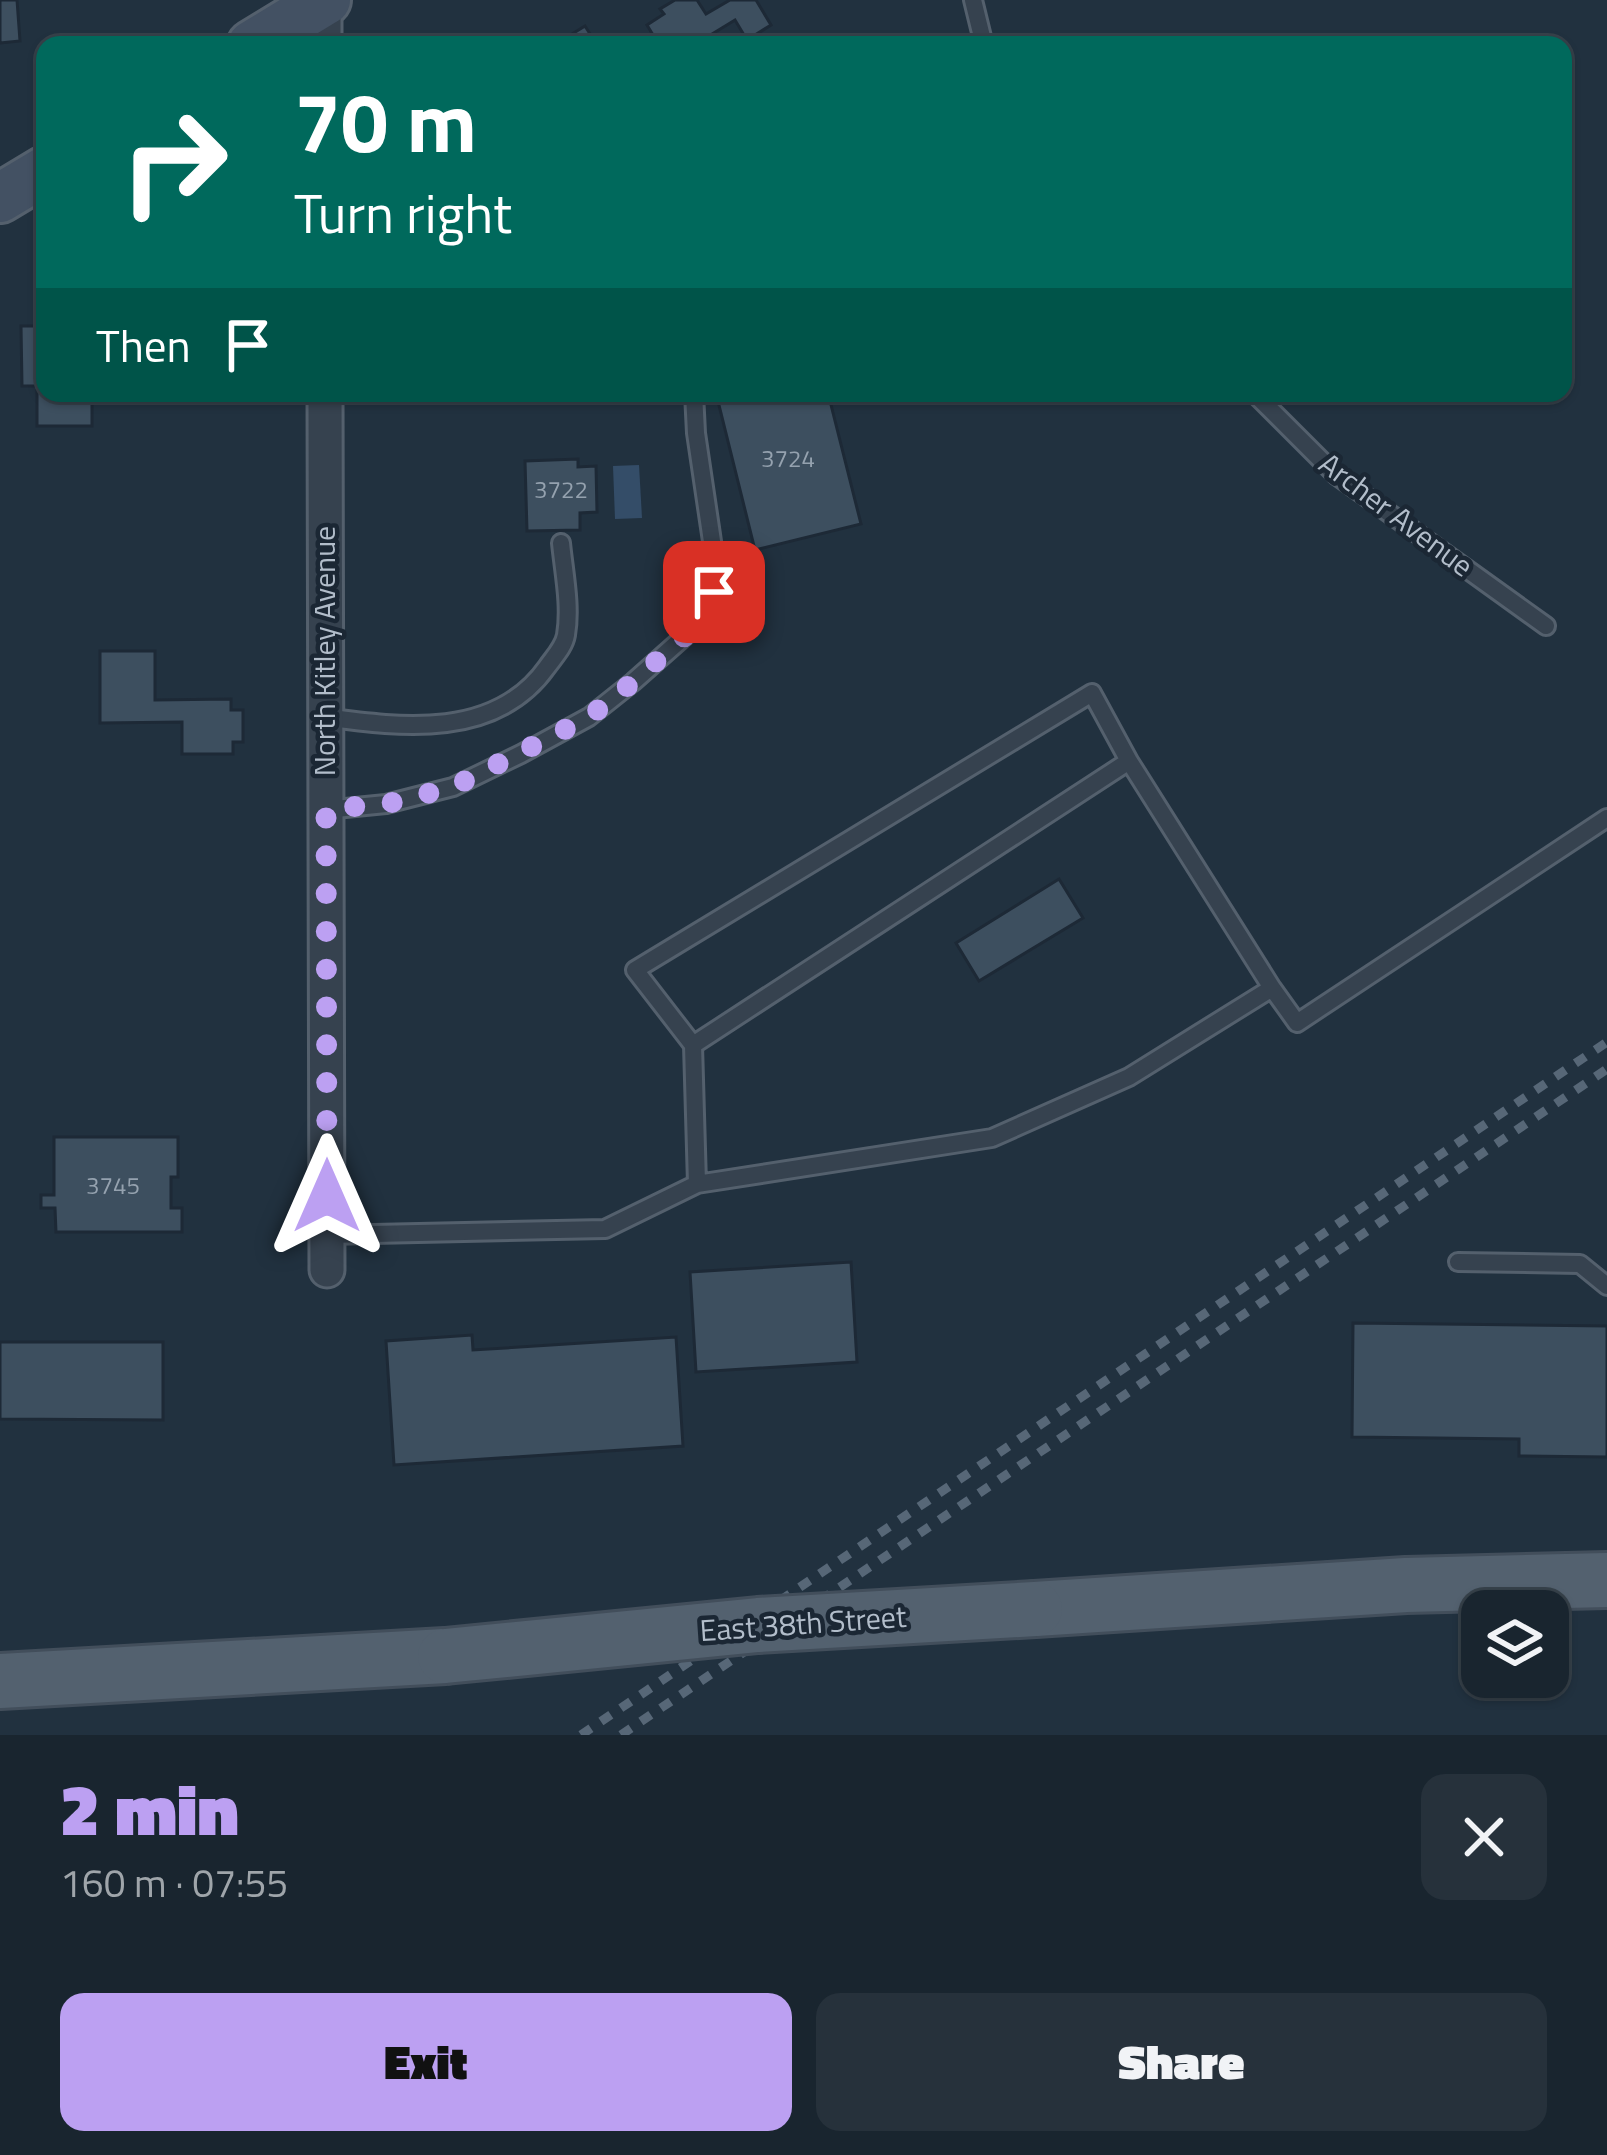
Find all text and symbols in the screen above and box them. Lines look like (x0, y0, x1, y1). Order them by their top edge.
text: 70 m (294, 57, 477, 185)
icon: right (96, 84, 252, 240)
text: Turn right (294, 172, 512, 254)
text: Then (96, 311, 191, 379)
icon: arrive (215, 312, 281, 378)
house number: 3724 (761, 440, 815, 476)
street label: Archer Avenue (1310, 441, 1484, 588)
house number: 3722 (534, 471, 588, 507)
street label: North Kitley Avenue (301, 526, 347, 776)
pin (663, 541, 765, 643)
icon: arrive (681, 559, 747, 625)
position arrow (264, 1133, 390, 1259)
house number: 3745 (86, 1167, 140, 1203)
map controls (1461, 1590, 1569, 1698)
button: layers (1461, 1590, 1569, 1698)
street label: East 38th Street (698, 1593, 908, 1653)
text: 2 min (60, 1753, 239, 1863)
button: close (1421, 1774, 1547, 1900)
text: 160 m · 07:55 (60, 1853, 288, 1912)
button: Exit (60, 1993, 792, 2131)
button: Share (816, 1993, 1547, 2131)

